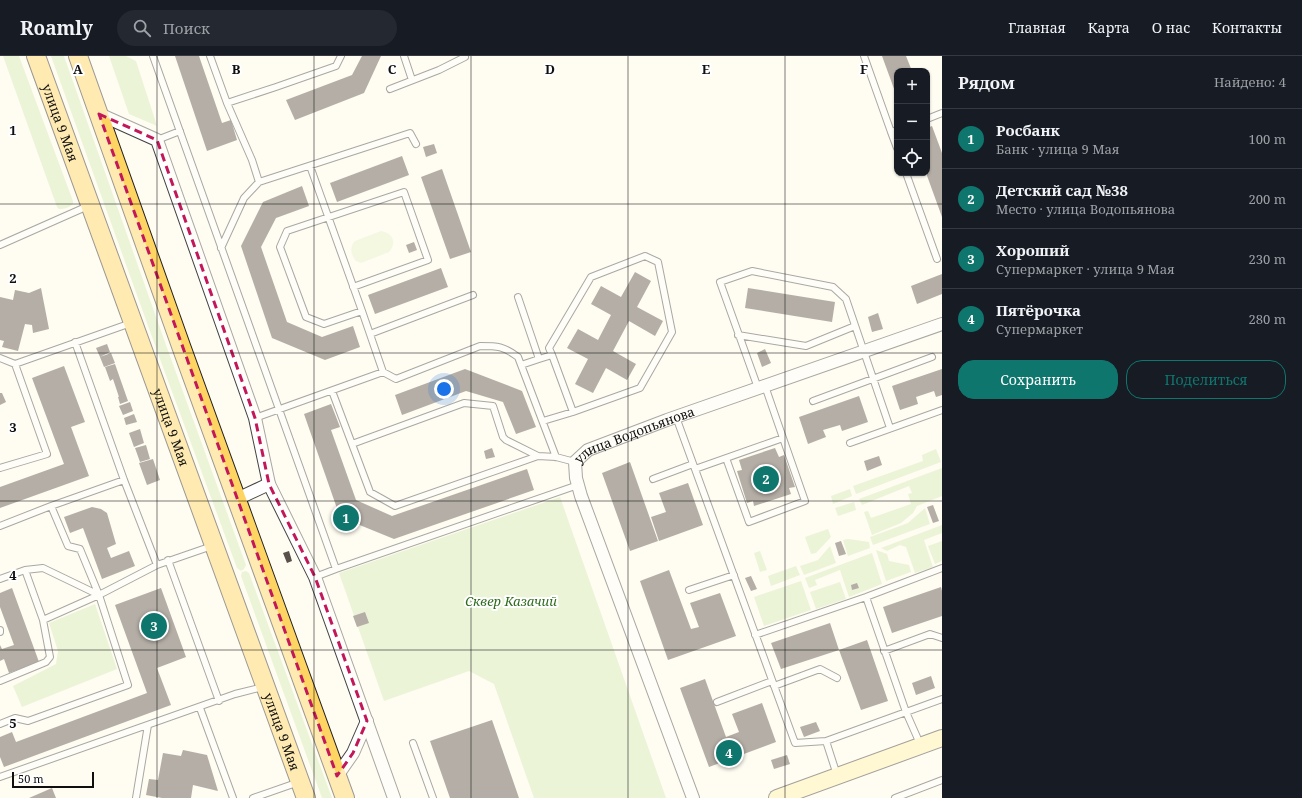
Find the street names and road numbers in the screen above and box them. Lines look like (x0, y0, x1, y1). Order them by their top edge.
street label: улица 9 Мая (38, 81, 83, 164)
street label: улица 9 Мая (149, 386, 193, 469)
street label: улица Водопьянова (570, 402, 697, 467)
street label: улица 9 Мая (259, 690, 304, 773)

